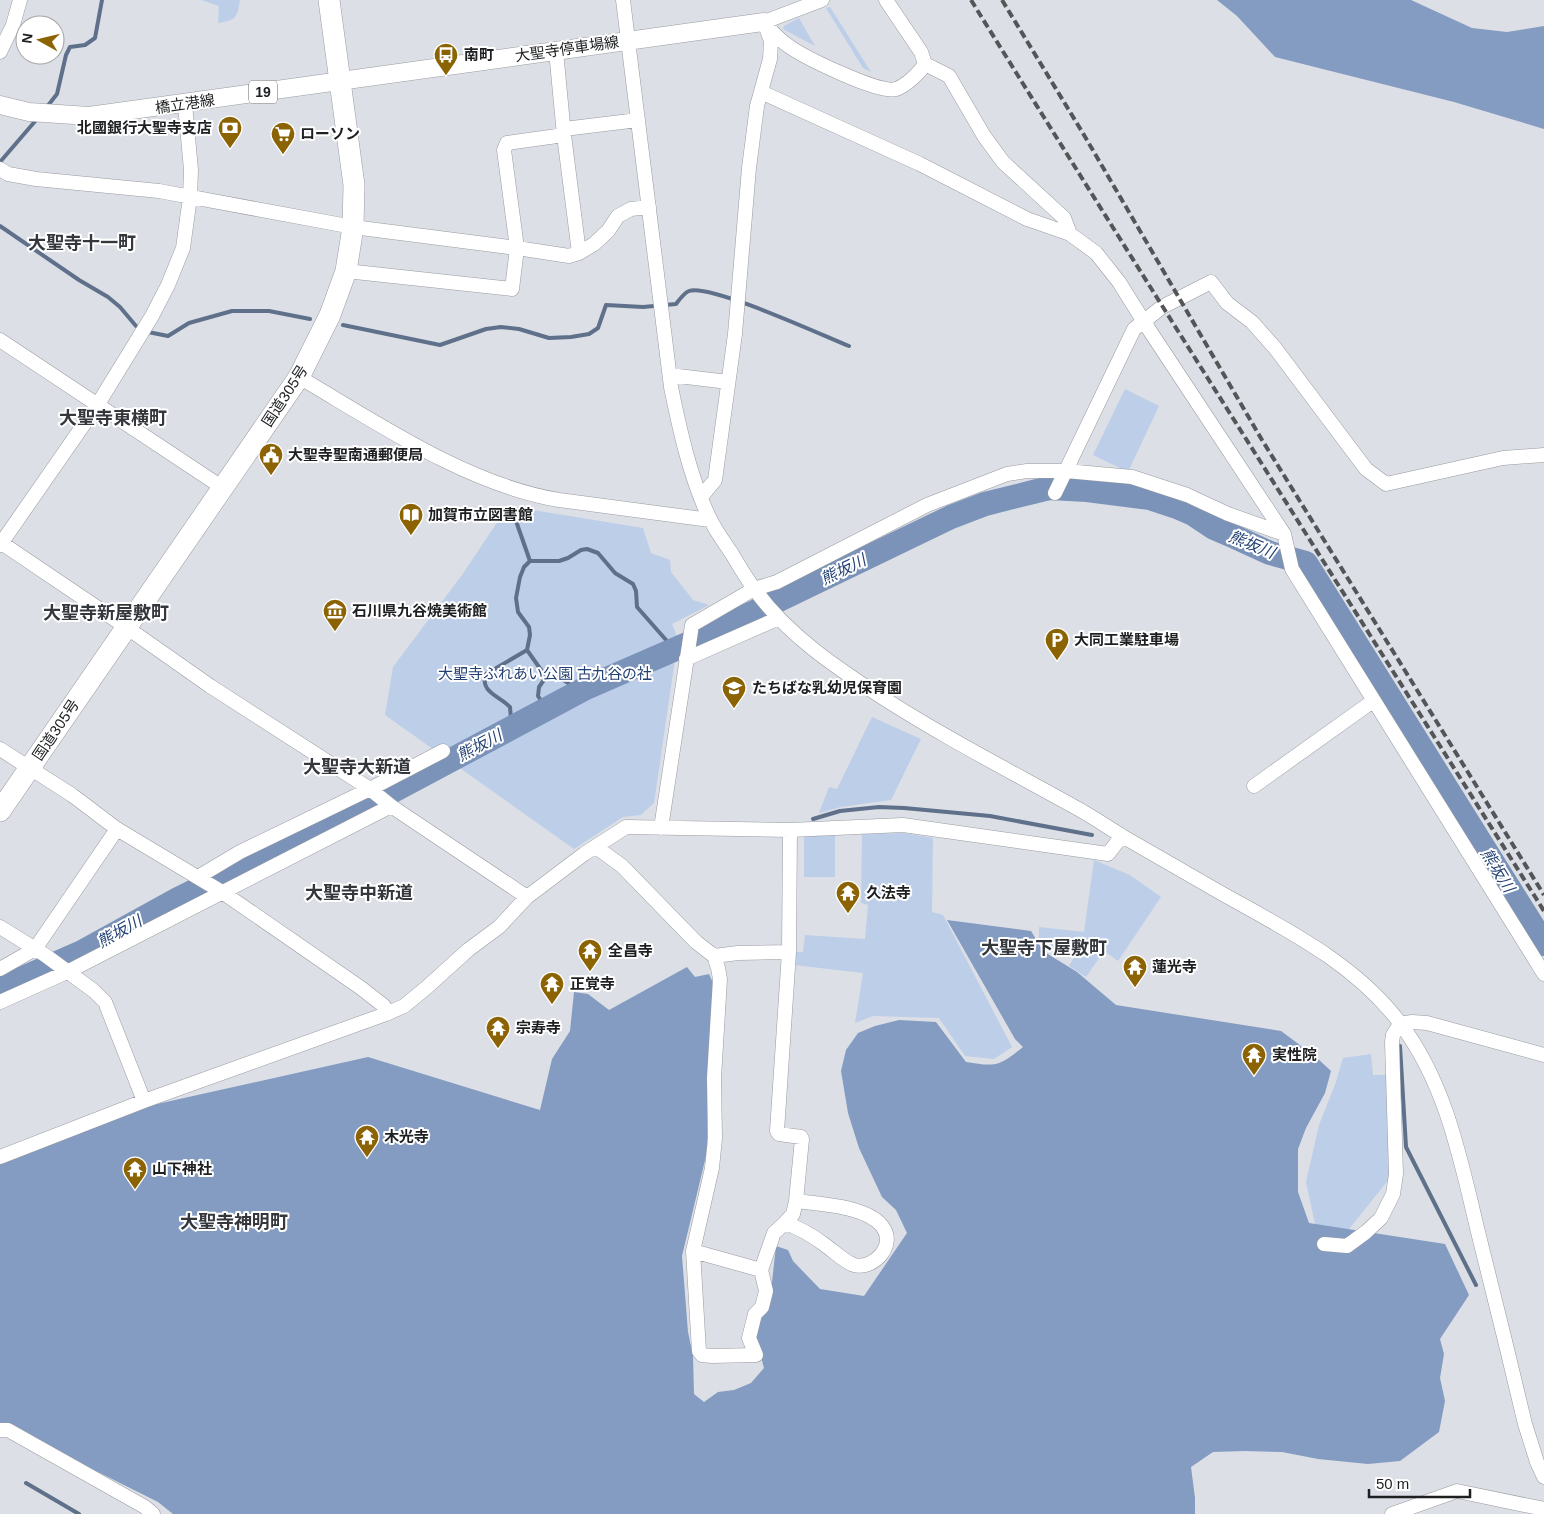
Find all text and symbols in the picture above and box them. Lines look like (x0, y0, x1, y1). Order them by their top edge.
north arrow (15, 15, 65, 65)
text: N (18, 32, 36, 44)
street label: 大聖寺停車場線 (514, 33, 620, 64)
bus stop icon: 南町 (433, 42, 459, 76)
place label: 南町 (464, 46, 494, 63)
road number: 19 (249, 80, 277, 104)
street label: 橋立港線 (154, 91, 216, 116)
bank icon: 北國銀行大聖寺支店 (217, 115, 243, 149)
place label: 北國銀行大聖寺支店 (77, 119, 212, 136)
supermarket icon: ローソン (270, 121, 296, 155)
place label: ローソン (300, 125, 360, 142)
district label: 大聖寺十一町 (28, 233, 136, 253)
street label: 国道305号 (258, 362, 311, 430)
district label: 大聖寺東横町 (59, 408, 167, 428)
public building icon: 大聖寺聖南通郵便局 (258, 442, 284, 476)
place label: 大聖寺聖南通郵便局 (288, 446, 423, 463)
library icon: 加賀市立図書館 (398, 502, 424, 536)
place label: 加賀市立図書館 (428, 506, 533, 523)
water label: 熊坂川 (1226, 528, 1279, 562)
water label: 熊坂川 (818, 550, 870, 588)
museum icon: 石川県九谷焼美術館 (322, 598, 348, 632)
place label: 石川県九谷焼美術館 (352, 602, 487, 619)
district label: 大聖寺新屋敷町 (43, 603, 169, 623)
parking icon: 大同工業駐車場 (1044, 627, 1070, 661)
place label: 大同工業駐車場 (1074, 631, 1179, 648)
park label: 大聖寺ふれあい公園 古九谷の社 (438, 665, 652, 682)
school or university icon: たちばな乳幼児保育園 (721, 675, 747, 709)
place label: たちばな乳幼児保育園 (752, 679, 902, 696)
street label: 国道305号 (29, 696, 82, 764)
water label: 熊坂川 (454, 726, 506, 764)
district label: 大聖寺大新道 (303, 757, 411, 777)
water label: 熊坂川 (1478, 845, 1519, 897)
temple icon: 久法寺 (835, 880, 861, 914)
district label: 大聖寺中新道 (305, 883, 413, 903)
place label: 久法寺 (866, 884, 911, 901)
water label: 熊坂川 (94, 911, 146, 951)
temple icon: 全昌寺 (577, 938, 603, 972)
district label: 大聖寺下屋敷町 (981, 938, 1107, 958)
place label: 全昌寺 (608, 942, 653, 959)
temple icon: 蓮光寺 (1122, 954, 1148, 988)
place label: 蓮光寺 (1152, 958, 1197, 975)
temple icon: 正覚寺 (539, 971, 565, 1005)
place label: 正覚寺 (570, 975, 615, 992)
temple icon: 宗寿寺 (485, 1015, 511, 1049)
place label: 宗寿寺 (516, 1019, 561, 1036)
temple icon: 実性院 (1241, 1042, 1267, 1076)
place label: 実性院 (1272, 1046, 1317, 1063)
temple icon: 木光寺 (354, 1124, 380, 1158)
place label: 木光寺 (384, 1128, 429, 1145)
temple icon: 山下神社 (122, 1156, 148, 1190)
place label: 山下神社 (152, 1160, 212, 1177)
district label: 大聖寺神明町 (180, 1212, 288, 1232)
scale bar (1369, 1466, 1470, 1498)
text: 50 m (1376, 1475, 1409, 1492)

